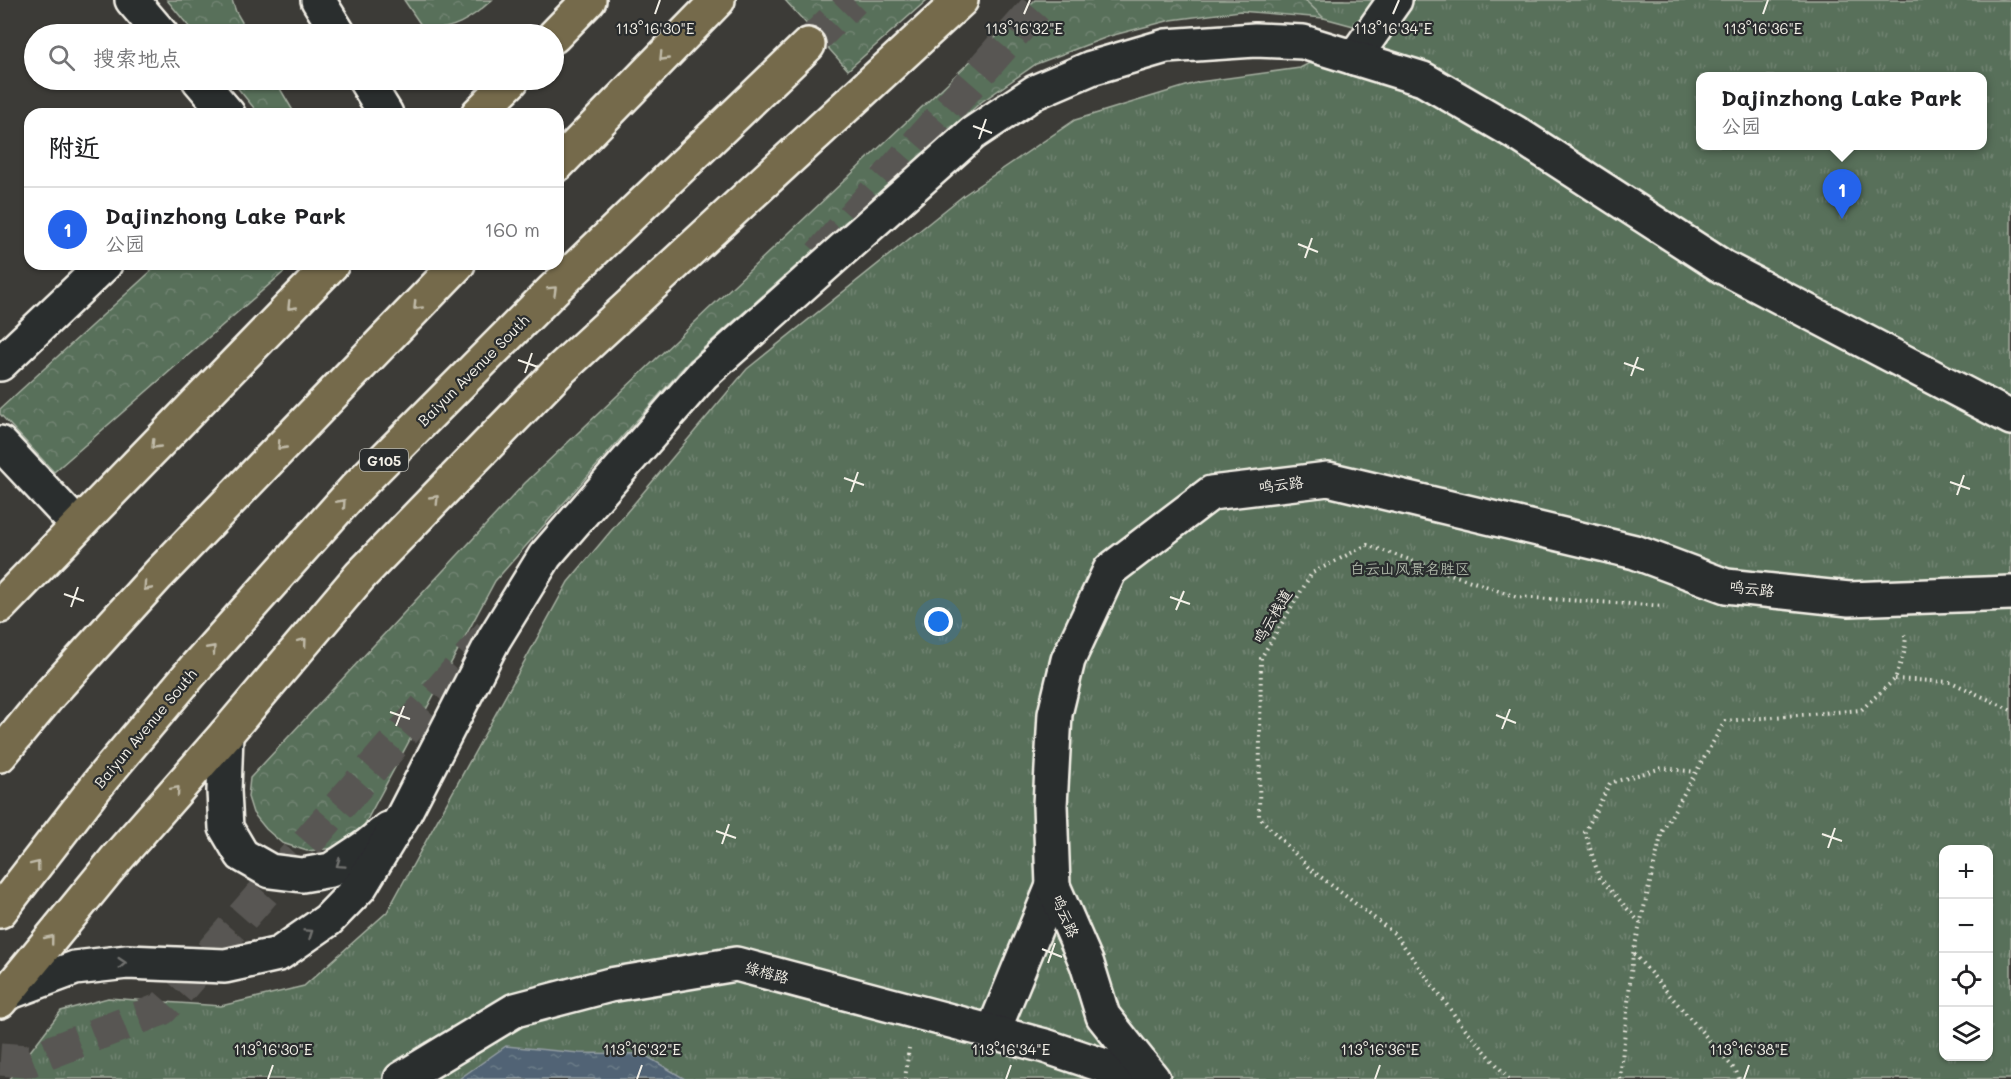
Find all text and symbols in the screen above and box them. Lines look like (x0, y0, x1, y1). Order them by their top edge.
text: 113°16'30"E (616, 18, 695, 38)
text: 113°16'32"E (985, 18, 1063, 38)
text: 113°16'34"E (1354, 18, 1433, 38)
text: 113°16'36"E (1724, 18, 1803, 38)
search box (24, 24, 564, 90)
icon: search (45, 41, 78, 74)
text: 搜索地点 (93, 43, 181, 72)
one-way arrow (659, 50, 670, 61)
popup (1696, 72, 1987, 150)
text: Dajinzhong Lake Park (1721, 83, 1962, 112)
text: 公园 (1721, 112, 1761, 138)
text: 附近 (48, 130, 100, 164)
pin: 1 (1822, 170, 1862, 219)
text: Dajinzhong Lake Park (105, 201, 346, 230)
text: 1 (63, 216, 72, 242)
text: 160 m (484, 216, 540, 242)
text: 公园 (105, 230, 145, 256)
one-way arrow (546, 287, 557, 298)
one-way arrow (288, 298, 299, 309)
one-way arrow (413, 299, 424, 309)
street label: Baiyun Avenue South (413, 310, 533, 430)
one-way arrow (151, 439, 162, 449)
one-way arrow (278, 439, 289, 450)
road number: G105 (360, 449, 408, 471)
street label: 鸣云路 (1257, 471, 1305, 497)
one-way arrow (428, 495, 439, 505)
one-way arrow (335, 500, 346, 510)
park label: 白云山风景名胜区 (1350, 558, 1470, 578)
street label: 鸣云路 (1728, 575, 1776, 601)
one-way arrow (143, 581, 154, 591)
street label: 鸣云栈道 (1248, 585, 1296, 647)
your location (924, 607, 953, 636)
one-way arrow (296, 638, 307, 649)
one-way arrow (205, 645, 216, 656)
street label: Baiyun Avenue South (89, 664, 201, 792)
one-way arrow (169, 786, 180, 797)
map controls (1939, 845, 1993, 1061)
button: + (1939, 845, 1993, 899)
one-way arrow (336, 857, 347, 868)
one-way arrow (28, 860, 39, 871)
street label: 鸣云路 (1048, 891, 1084, 941)
button: − (1939, 899, 1993, 953)
one-way arrow (302, 929, 313, 940)
one-way arrow (43, 935, 54, 946)
button: locate (1939, 953, 1993, 1007)
one-way arrow (117, 957, 126, 970)
street label: 绿榕路 (743, 957, 791, 987)
button: layers (1939, 1007, 1993, 1061)
text: 113°16'30"E (234, 1039, 313, 1059)
text: 113°16'32"E (603, 1039, 681, 1059)
text: 113°16'34"E (972, 1039, 1051, 1059)
text: 113°16'36"E (1341, 1039, 1420, 1059)
text: 113°16'38"E (1710, 1039, 1789, 1059)

